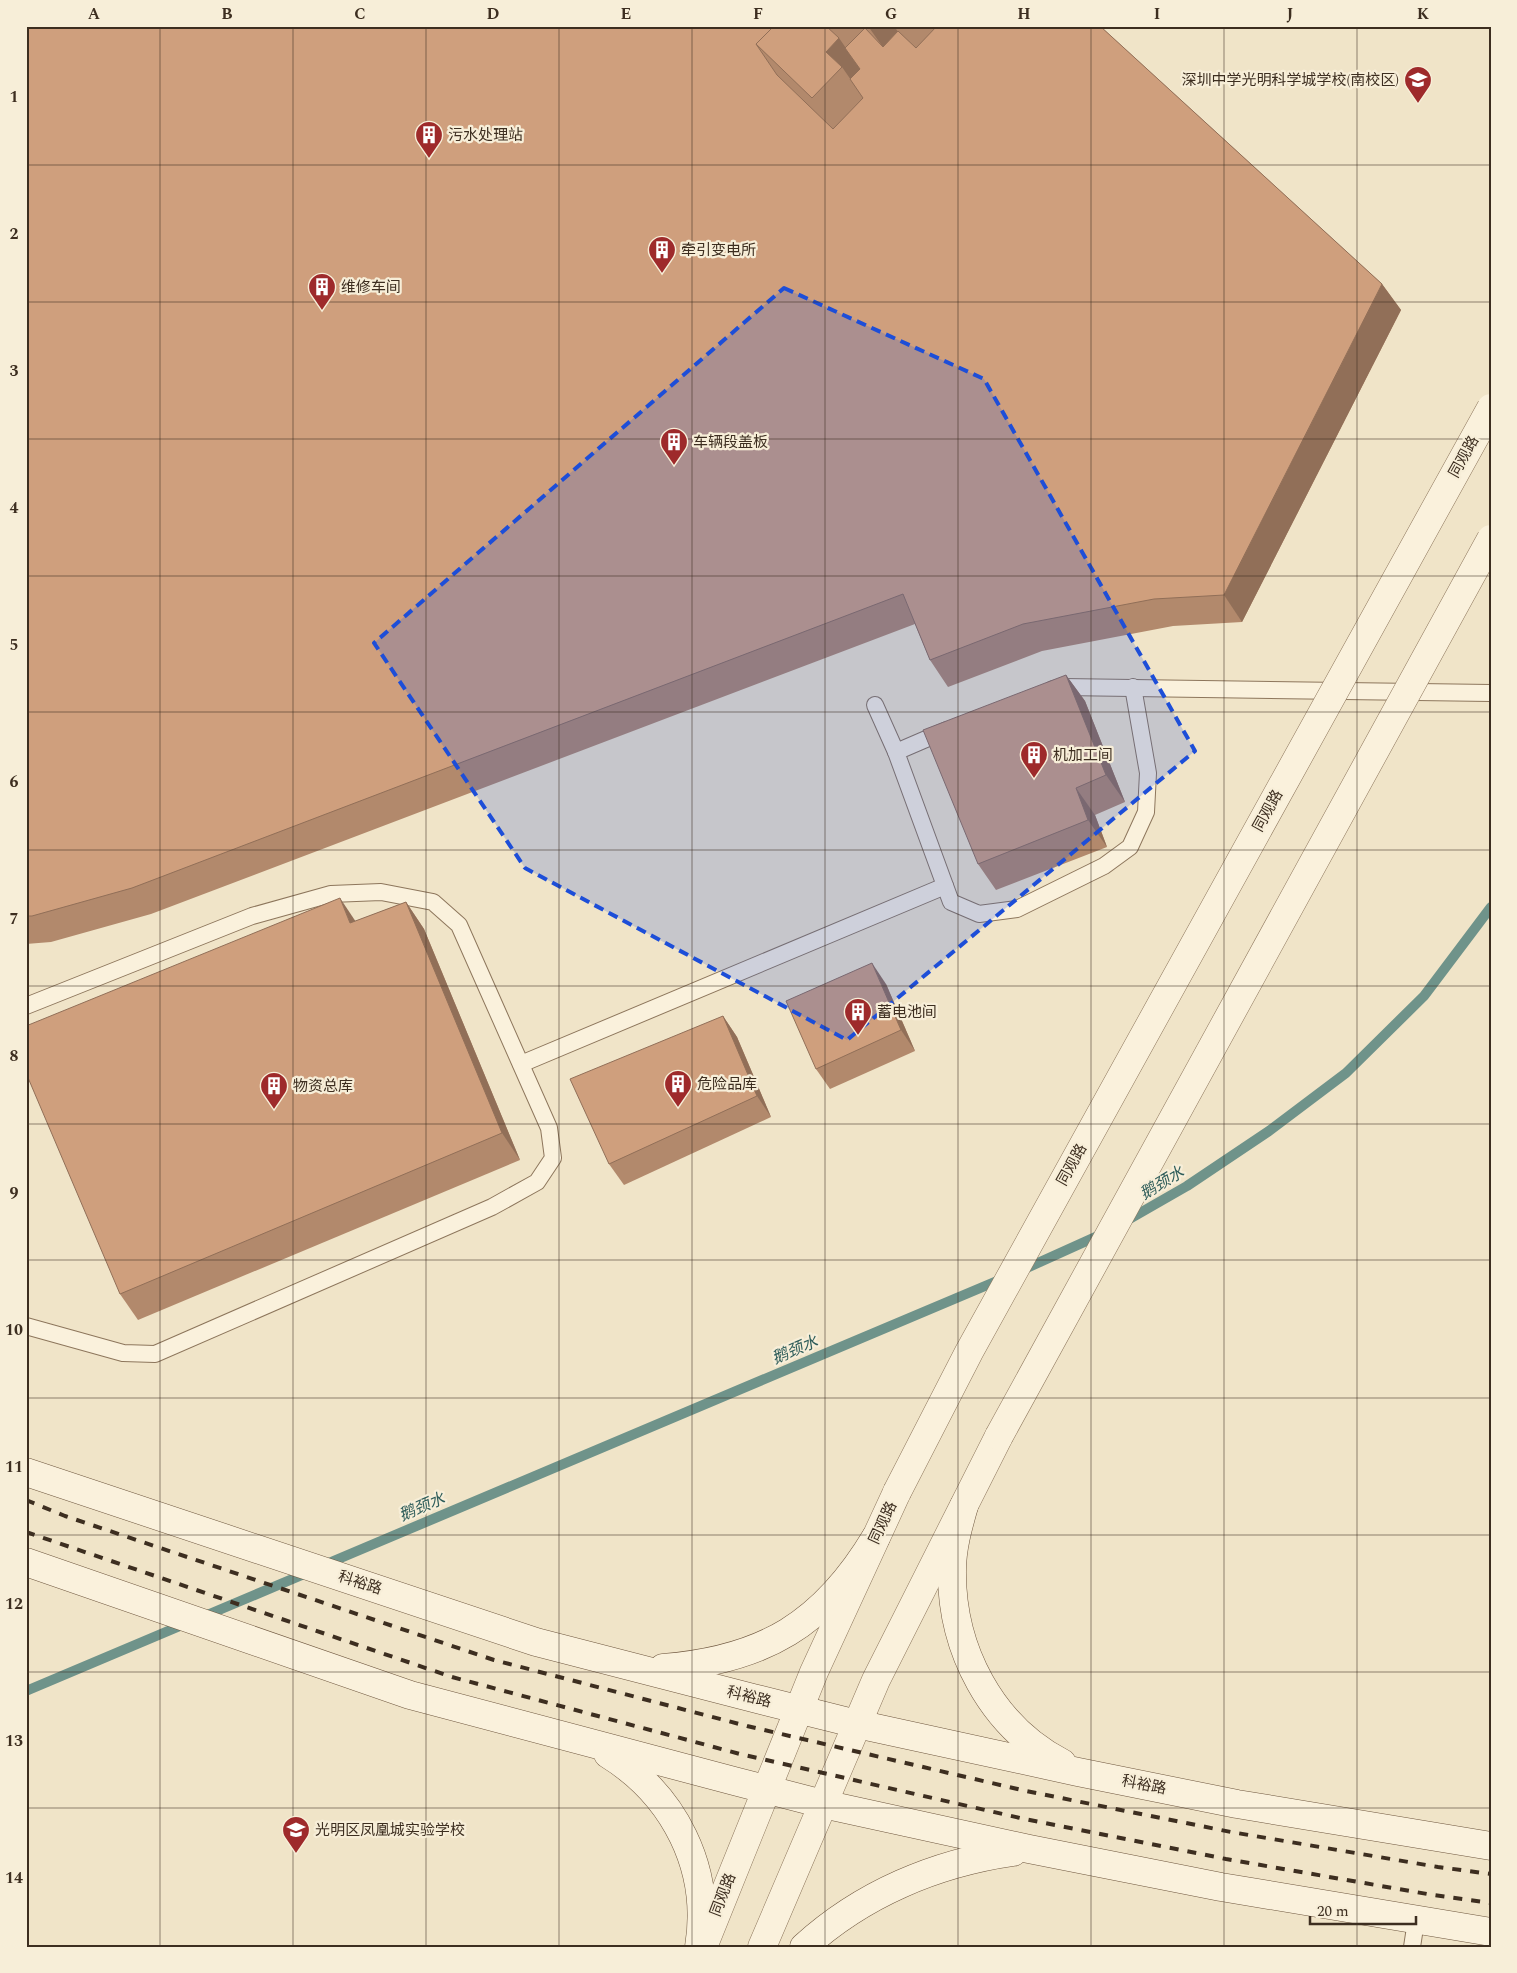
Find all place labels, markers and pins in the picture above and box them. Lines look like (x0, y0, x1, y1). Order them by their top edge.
school or university icon: 深圳中学光明科学城学校(南校区) (1403, 65, 1433, 104)
place label: 深圳中学光明科学城学校(南校区) (1181, 69, 1399, 92)
building icon: 污水处理站 (414, 120, 444, 159)
place label: 污水处理站 (448, 124, 523, 147)
building icon: 牵引变电所 (647, 235, 677, 274)
place label: 牵引变电所 (681, 239, 756, 262)
building icon: 维修车间 (307, 272, 337, 311)
place label: 维修车间 (341, 276, 401, 299)
building icon: 车辆段盖板 (659, 427, 689, 466)
place label: 车辆段盖板 (693, 431, 768, 454)
building icon: 机加工间 (1019, 740, 1049, 779)
place label: 机加工间 (1053, 744, 1113, 767)
building icon: 蓄电池间 (843, 997, 873, 1036)
place label: 蓄电池间 (877, 1001, 937, 1024)
building icon: 危险品库 (663, 1069, 693, 1108)
building icon: 物资总库 (259, 1071, 289, 1110)
place label: 危险品库 (697, 1073, 757, 1096)
place label: 物资总库 (293, 1075, 353, 1098)
school or university icon: 光明区凤凰城实验学校 (281, 1815, 311, 1854)
place label: 光明区凤凰城实验学校 (315, 1819, 465, 1842)

